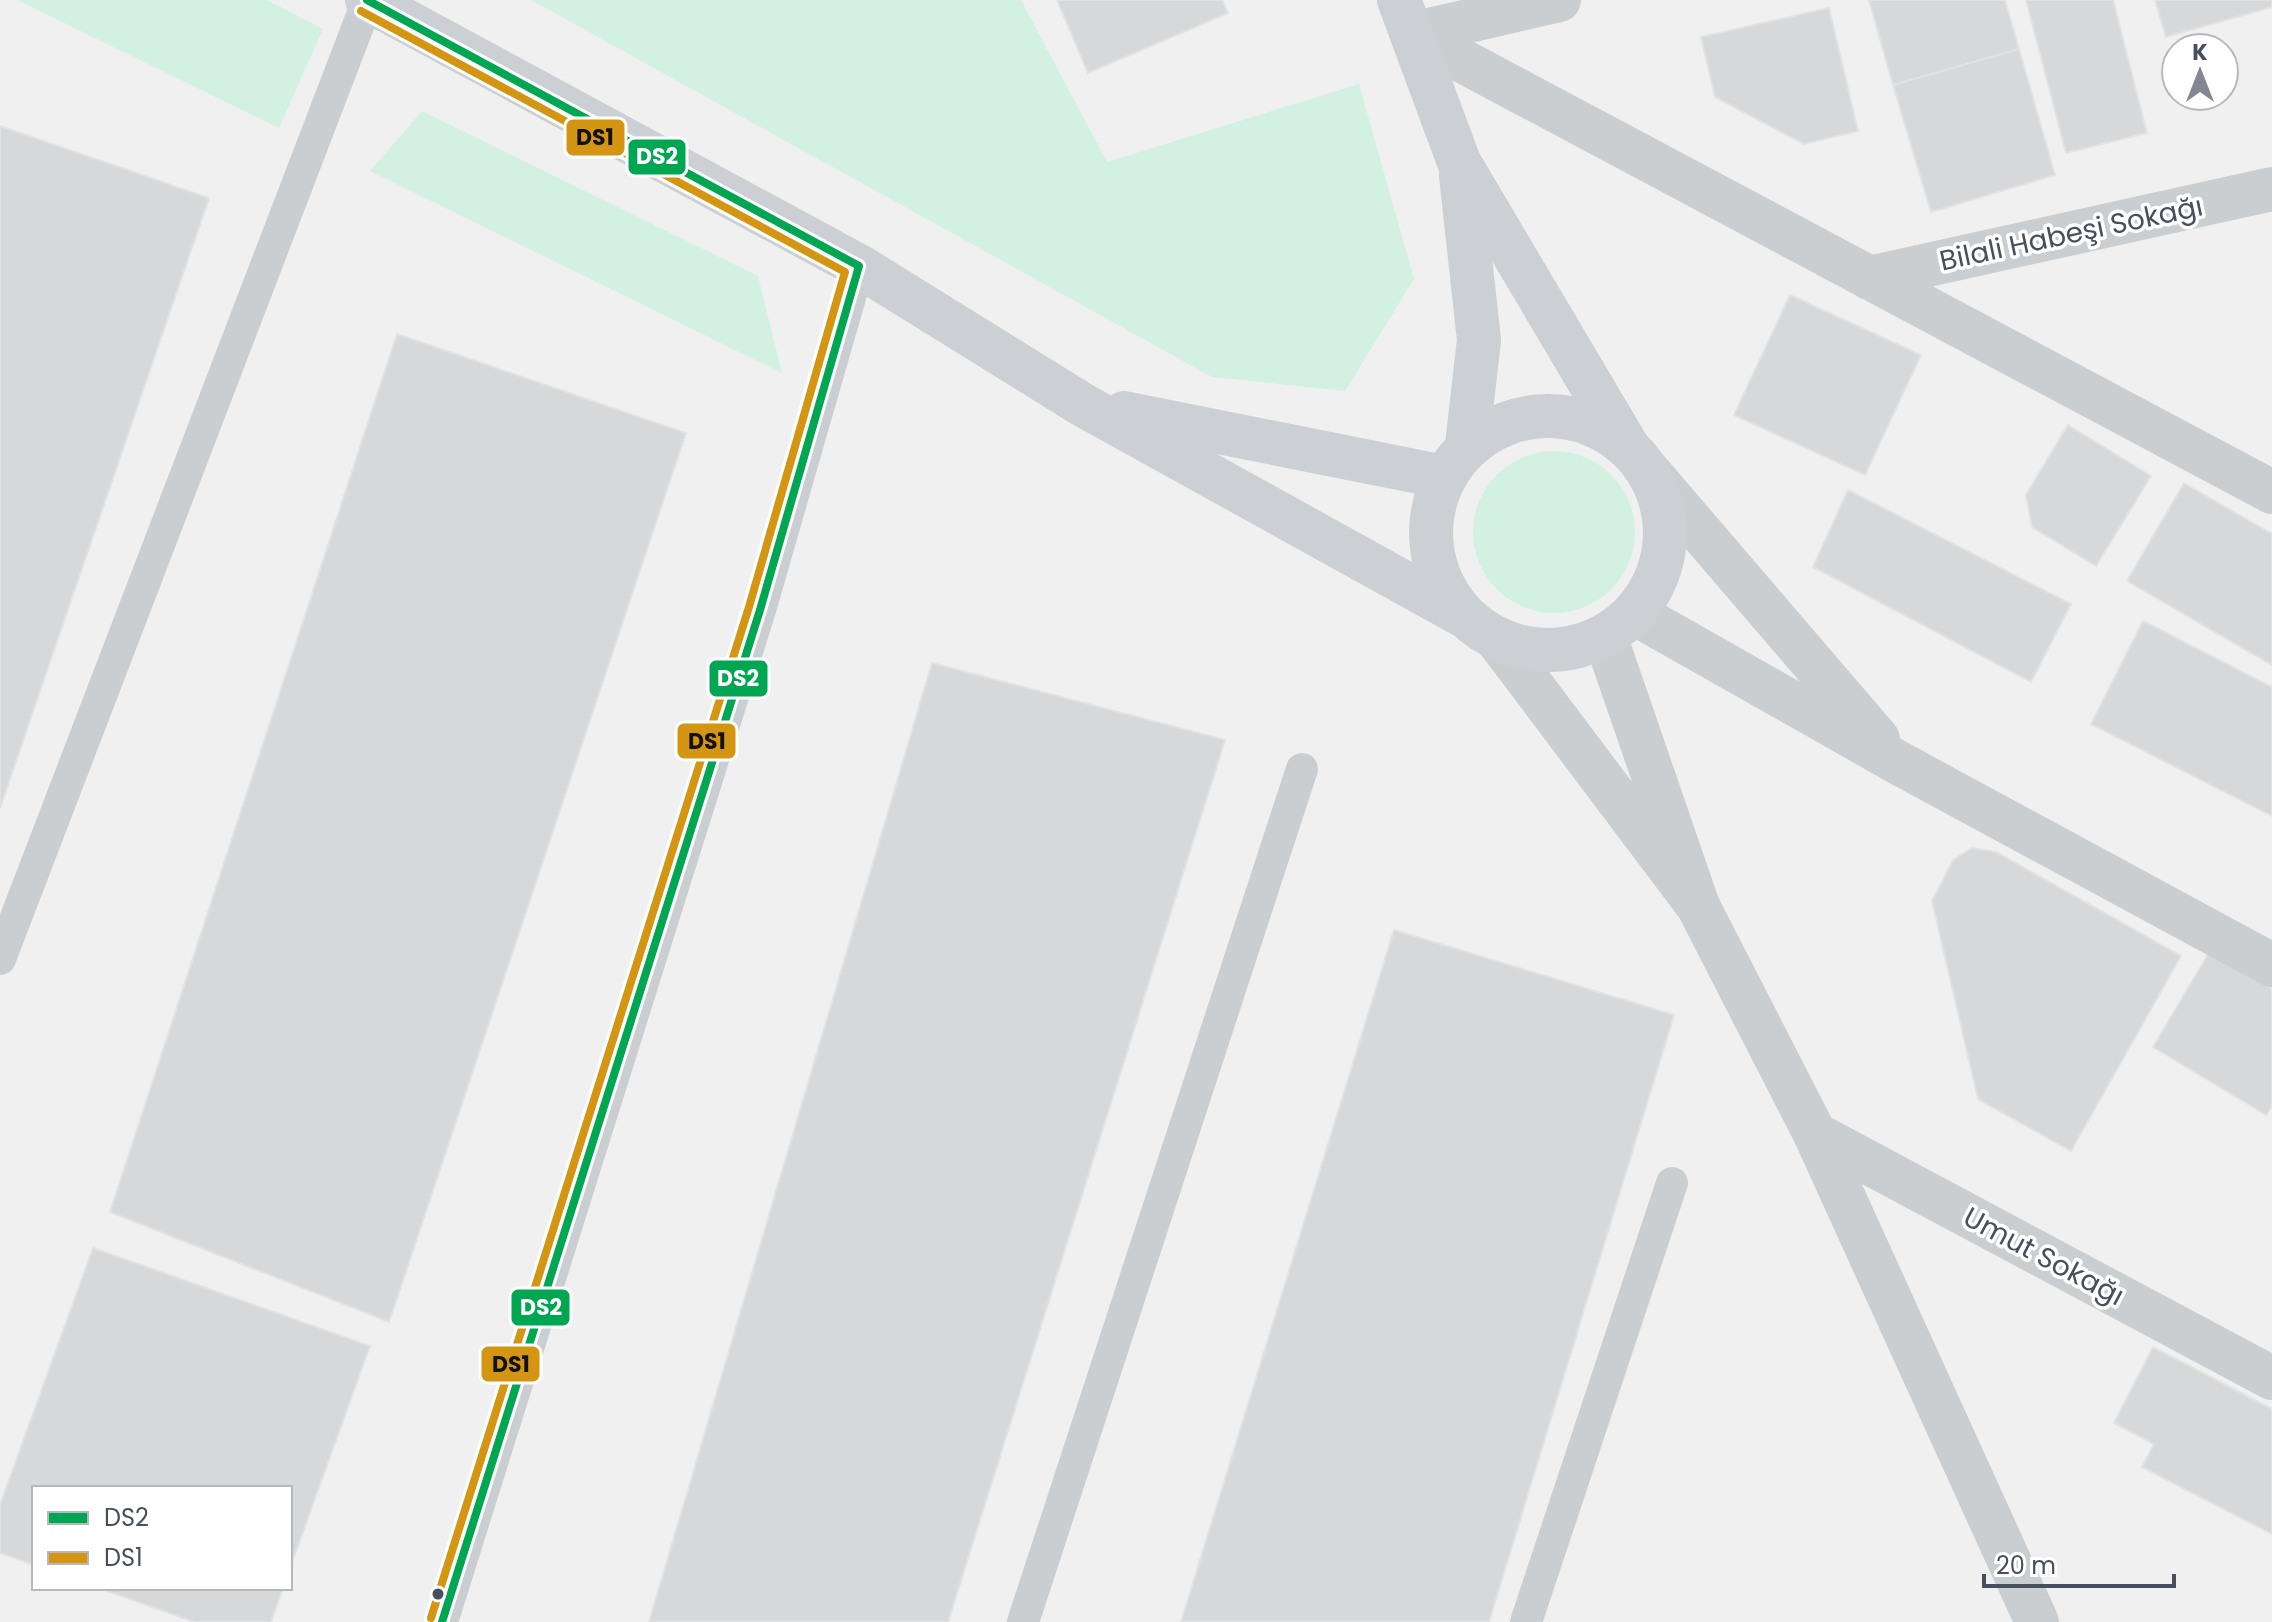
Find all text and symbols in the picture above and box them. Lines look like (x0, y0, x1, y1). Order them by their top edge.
north arrow (2160, 32, 2240, 112)
text: K (2192, 37, 2208, 68)
line badge: DS1 (565, 118, 626, 157)
text: DS1 (576, 122, 614, 153)
line badge: DS2 (627, 138, 687, 176)
text: DS2 (636, 141, 678, 172)
street label: Bilali Habeşi Sokağı (1936, 187, 2206, 280)
line badge: DS2 (708, 659, 769, 698)
text: DS2 (717, 663, 759, 694)
line badge: DS1 (676, 722, 737, 760)
text: DS1 (688, 726, 726, 757)
street label: Umut Sokağı (1957, 1198, 2131, 1315)
line badge: DS2 (510, 1288, 571, 1327)
text: DS2 (520, 1292, 562, 1323)
line badge: DS1 (480, 1345, 541, 1383)
text: DS1 (492, 1349, 530, 1380)
legend (32, 1486, 292, 1590)
text: DS2 (104, 1501, 149, 1534)
scale bar (1984, 1538, 2174, 1588)
text: DS1 (104, 1541, 143, 1574)
text: 20 m (1996, 1549, 2056, 1582)
unlabelled marker (430, 1586, 446, 1602)

